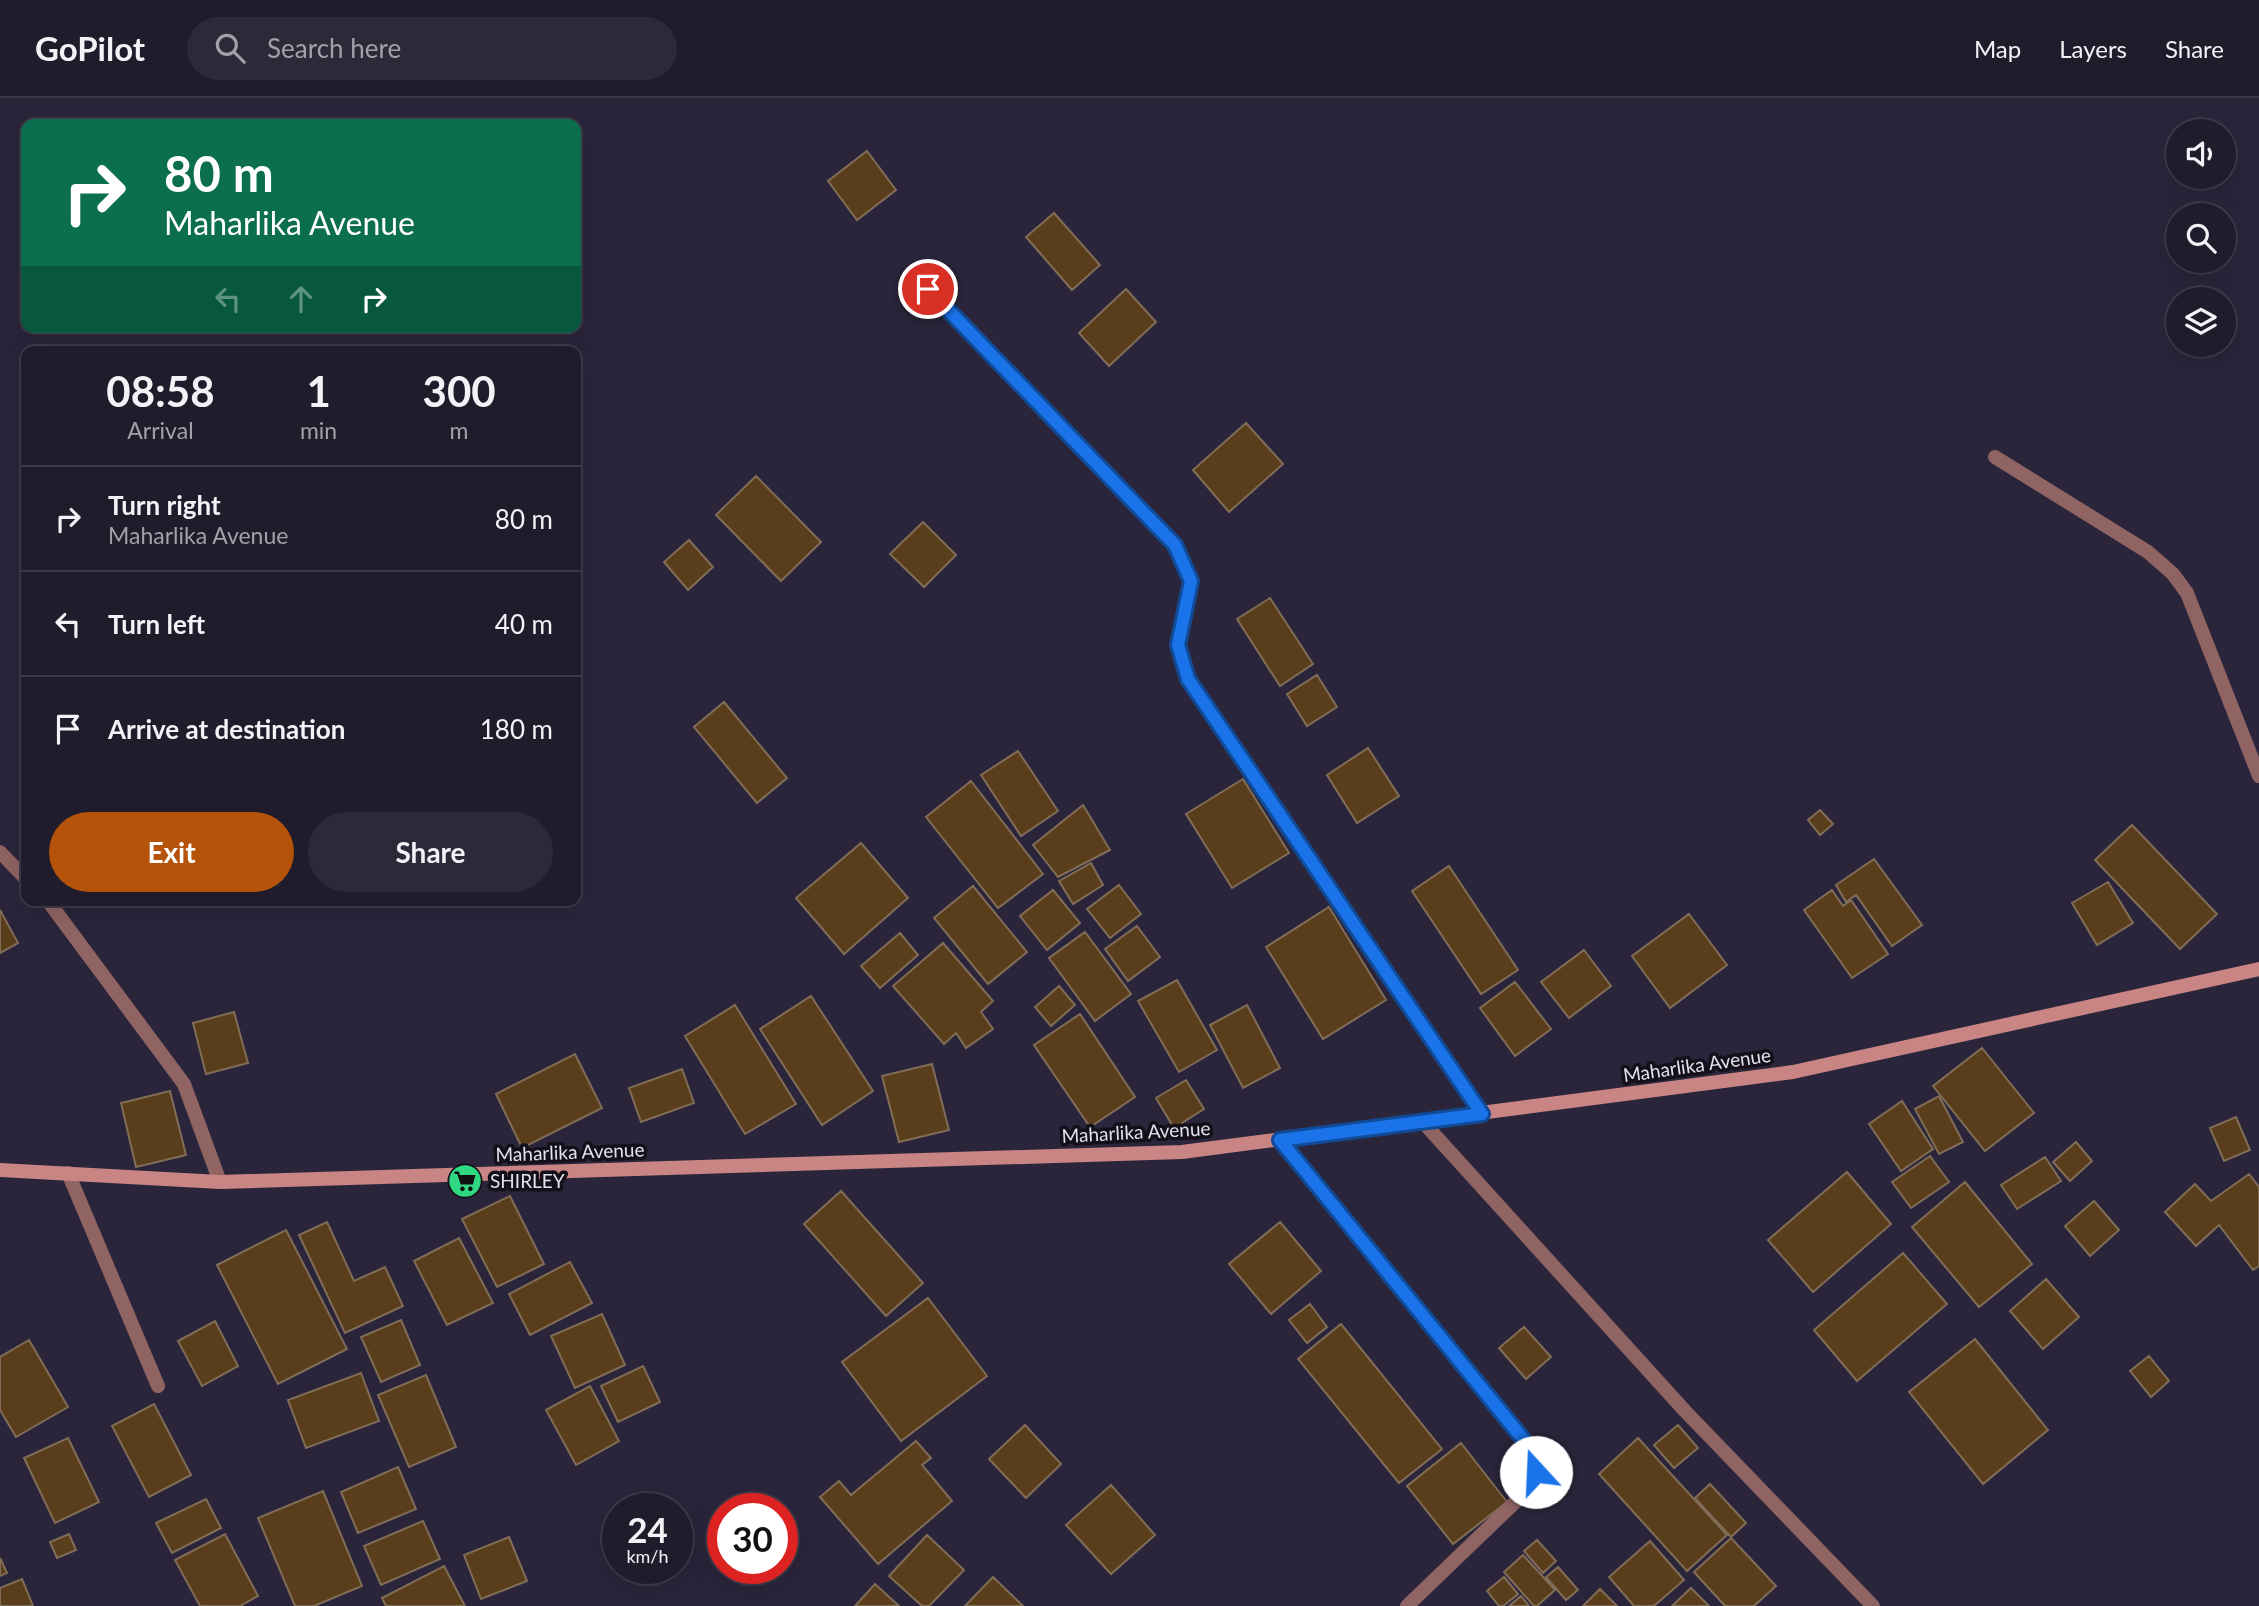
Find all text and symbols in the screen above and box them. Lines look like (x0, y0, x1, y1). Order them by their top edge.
search box (187, 17, 677, 80)
text: GoPilot (35, 28, 145, 68)
icon: search (211, 29, 249, 67)
text: Search here (267, 32, 401, 64)
text: Map (1974, 34, 2021, 63)
text: Layers (2059, 34, 2127, 63)
text: Share (2165, 34, 2224, 63)
map controls (2166, 119, 2236, 357)
button: sound (2166, 119, 2236, 189)
text: 80 m (164, 144, 274, 202)
icon: right (49, 147, 140, 238)
text: Maharlika Avenue (164, 203, 415, 242)
button: search (2166, 203, 2236, 273)
pin (898, 259, 958, 319)
icon: arrive (909, 270, 947, 308)
icon: left (209, 280, 247, 318)
icon: ahead (282, 280, 320, 318)
icon: right (355, 280, 393, 318)
button: layers (2166, 287, 2236, 357)
text: 08:58 (106, 366, 215, 416)
text: 1 (306, 366, 331, 416)
text: 300 (423, 366, 496, 416)
text: Arrival (127, 416, 194, 444)
text: min (300, 416, 337, 444)
text: m (450, 416, 469, 444)
text: Turn right (108, 489, 221, 521)
icon: right (49, 500, 87, 538)
text: 80 m (495, 503, 553, 535)
text: Maharlika Avenue (108, 521, 288, 549)
icon: left (49, 605, 87, 643)
text: Turn left (108, 608, 205, 640)
text: 40 m (495, 608, 553, 640)
icon: arrive (49, 710, 87, 748)
text: Arrive at destination (108, 713, 345, 745)
text: 180 m (480, 713, 553, 745)
button: Exit (49, 812, 294, 892)
button: Share (308, 812, 553, 892)
street label: Maharlika Avenue (1622, 1043, 1772, 1086)
street label: Maharlika Avenue (1061, 1116, 1211, 1147)
street label: Maharlika Avenue (495, 1137, 645, 1166)
supermarket icon: SHIRLEY (446, 1162, 484, 1200)
place label: SHIRLEY (490, 1169, 565, 1192)
position arrow (1499, 1435, 1573, 1509)
speed limit sign: 30 (707, 1493, 798, 1584)
text: 24 (627, 1508, 668, 1550)
text: km/h (626, 1545, 669, 1567)

